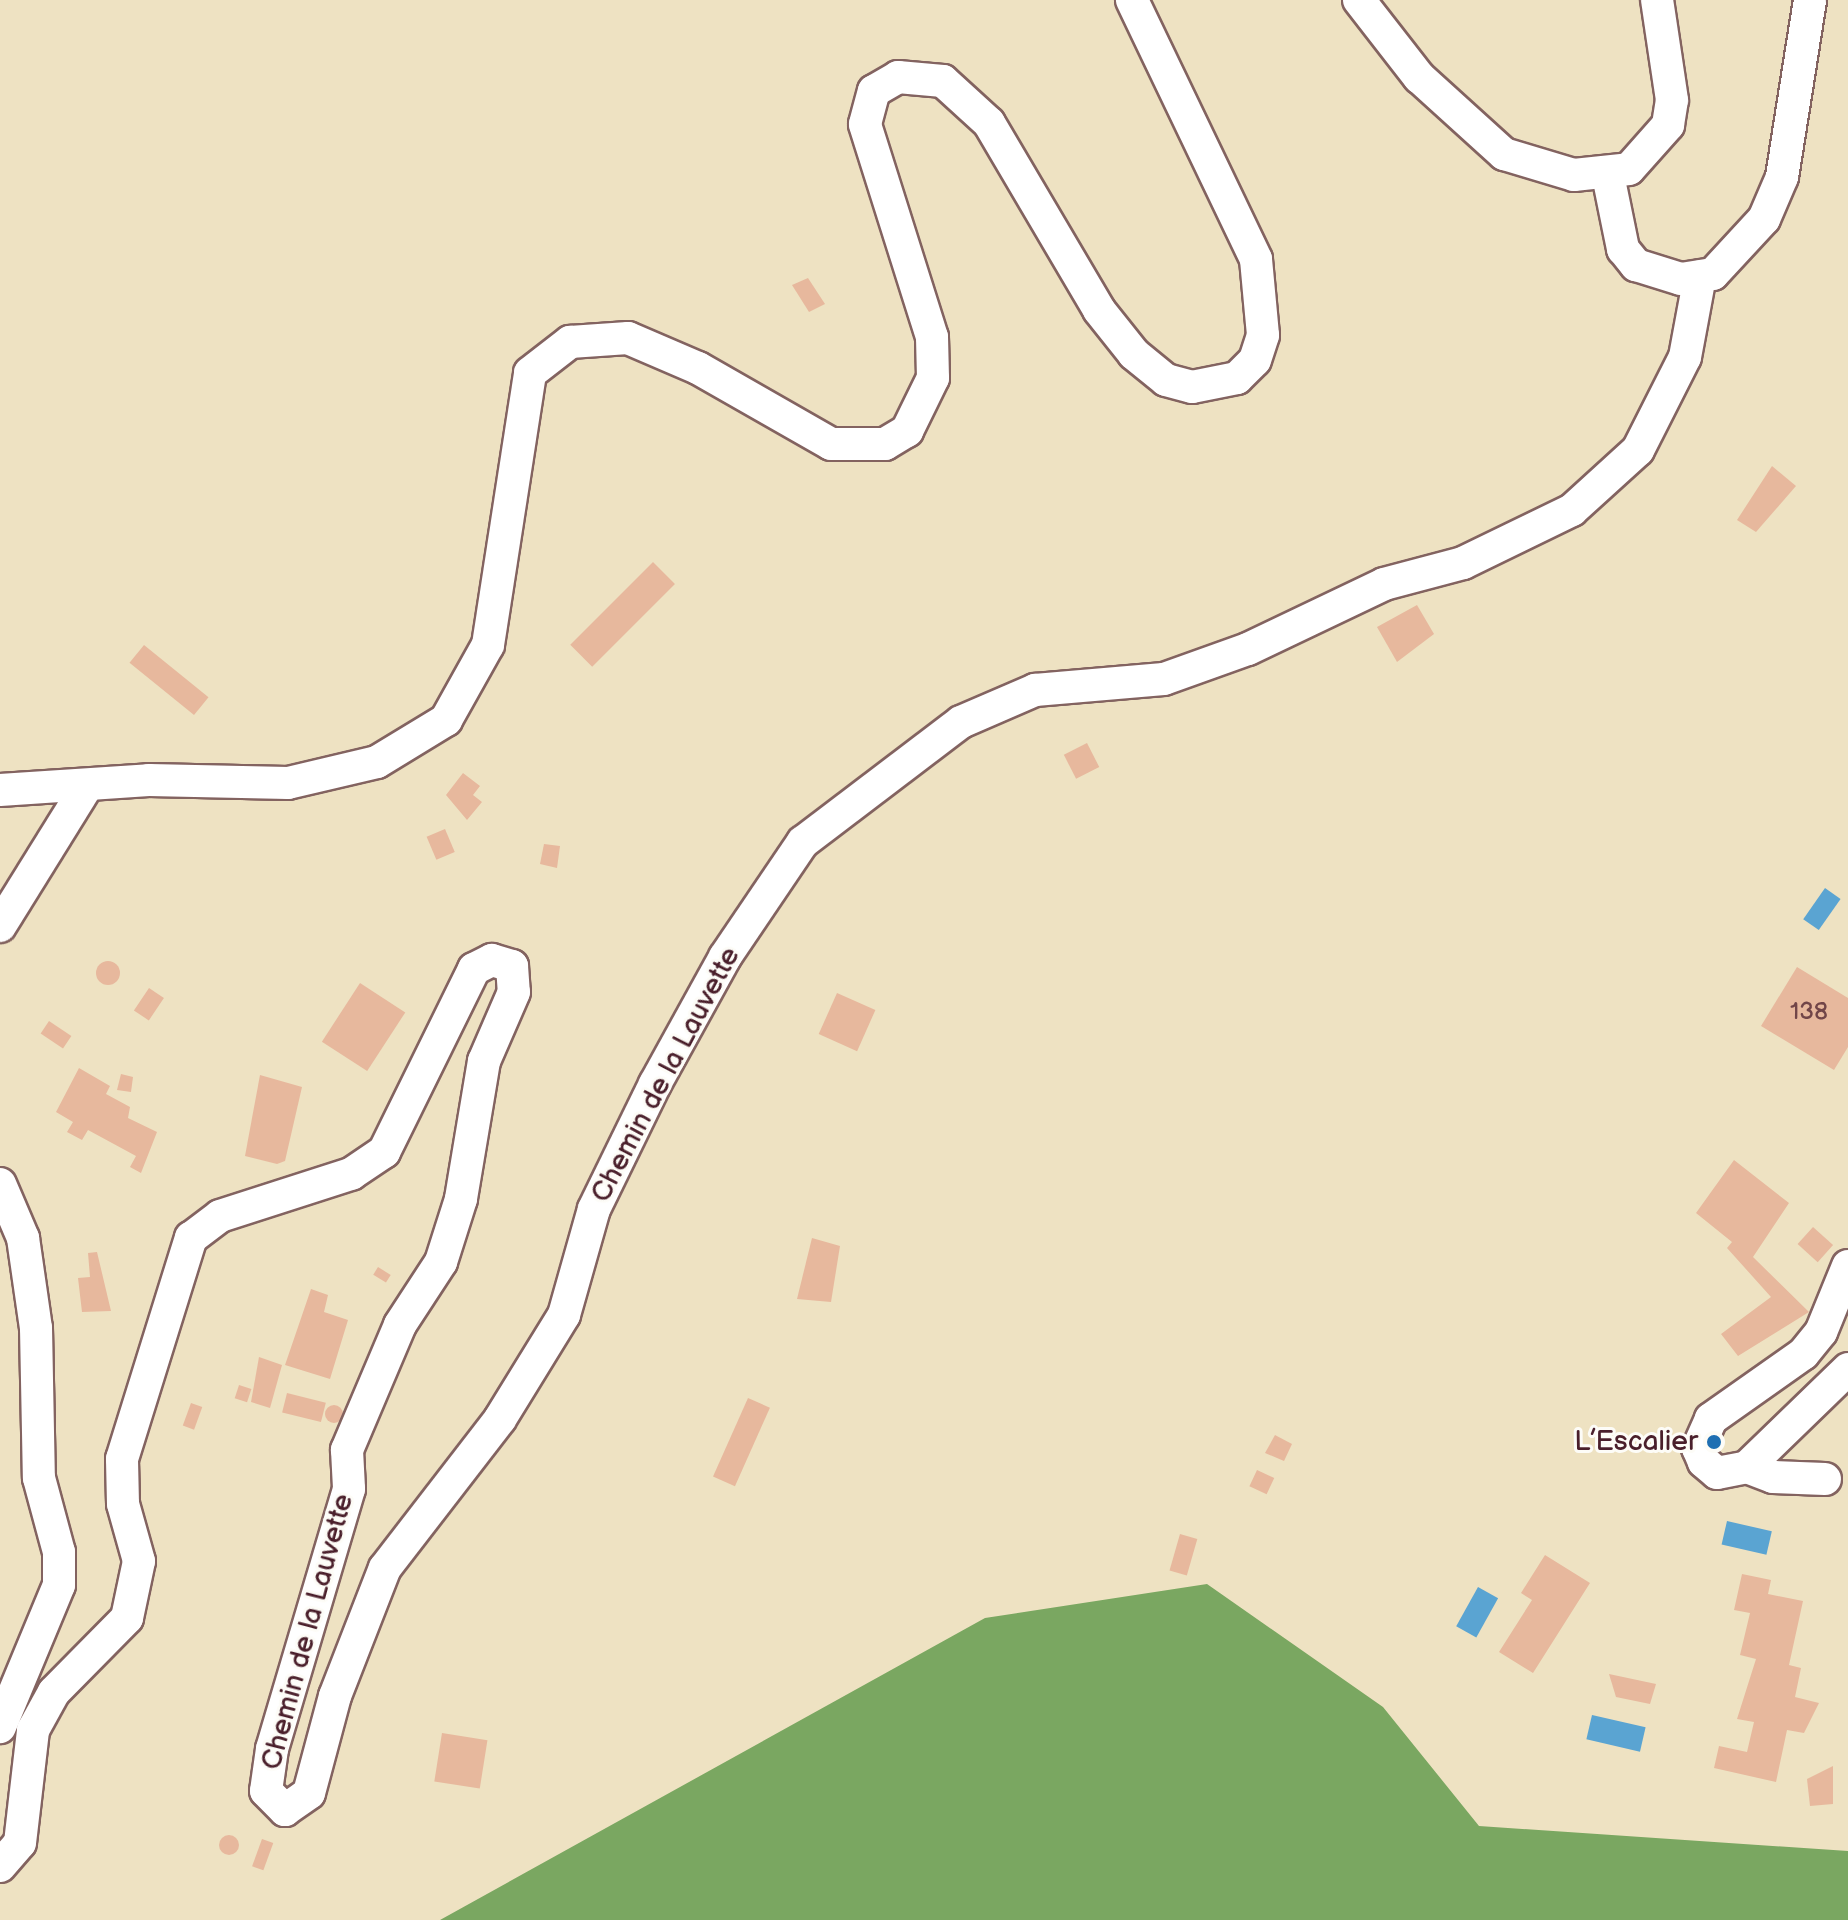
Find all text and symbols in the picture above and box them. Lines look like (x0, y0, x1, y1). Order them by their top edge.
street label: Chemin de la Lauvette (584, 942, 748, 1208)
house number: 138 (1790, 998, 1828, 1026)
place label: L’Escalier (1574, 1425, 1698, 1459)
marker: L’Escalier (1705, 1433, 1723, 1451)
street label: Chemin de la Lauvette (255, 1490, 361, 1774)

